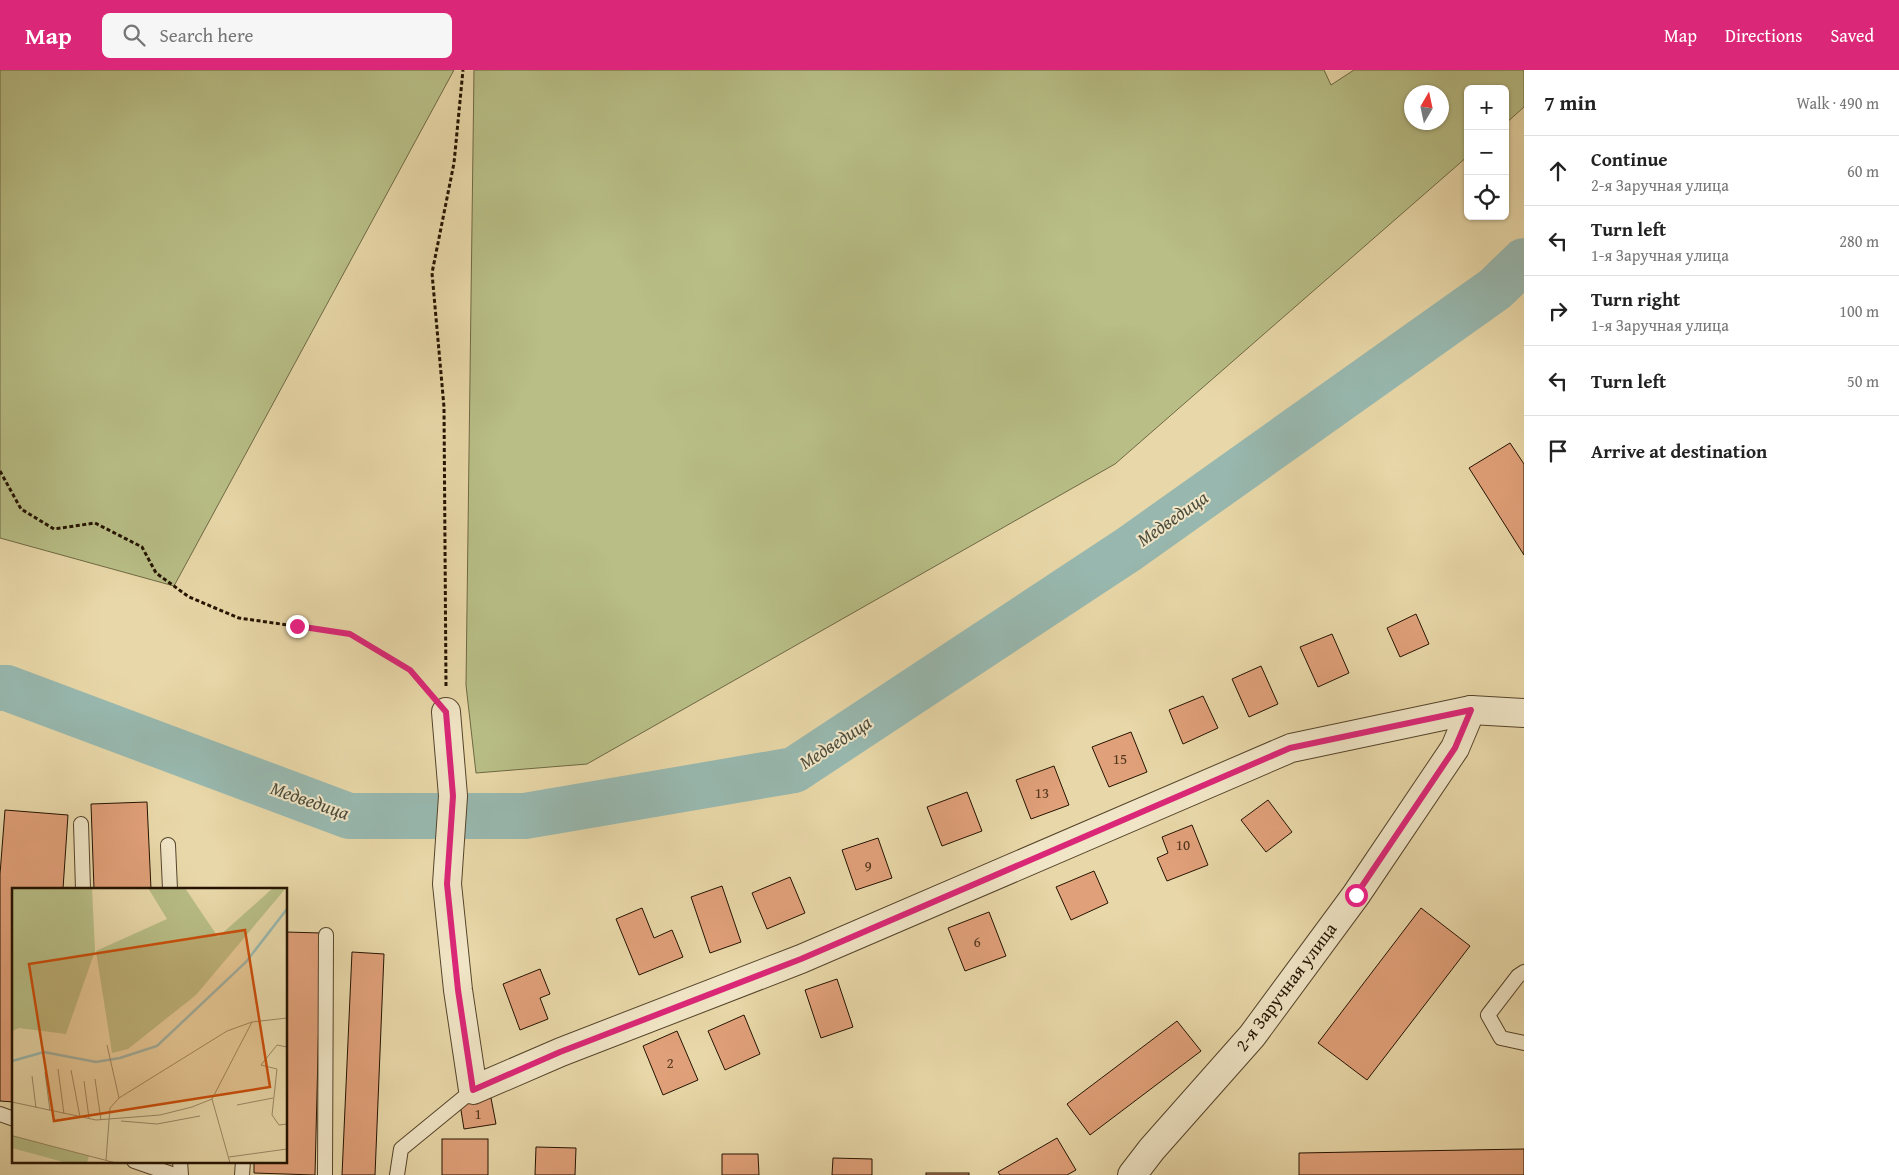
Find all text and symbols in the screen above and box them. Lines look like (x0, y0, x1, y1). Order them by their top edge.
search box (102, 13, 452, 58)
text: Map (25, 18, 72, 53)
icon: search (120, 21, 148, 49)
text: Search here (160, 21, 253, 49)
text: Map (1664, 22, 1697, 49)
text: Directions (1725, 22, 1802, 49)
text: Saved (1830, 22, 1874, 49)
north arrow (1404, 85, 1449, 130)
map controls (1464, 85, 1509, 220)
button: + (1464, 85, 1509, 130)
text: 7 min (1544, 87, 1596, 118)
text: Walk · 490 m (1796, 91, 1879, 115)
button: − (1464, 130, 1509, 175)
text: Continue (1591, 145, 1668, 173)
icon: ahead (1544, 157, 1572, 185)
text: 60 m (1847, 159, 1879, 183)
text: 2-я Заручная улица (1591, 173, 1729, 197)
button: locate (1464, 175, 1509, 220)
text: Turn left (1591, 215, 1666, 243)
icon: left (1544, 227, 1572, 255)
text: 280 m (1839, 229, 1879, 253)
text: 1-я Заручная улица (1591, 243, 1729, 267)
text: Turn right (1591, 285, 1680, 313)
icon: right (1544, 297, 1572, 325)
text: 100 m (1839, 299, 1879, 323)
text: 1-я Заручная улица (1591, 313, 1729, 337)
icon: left (1544, 367, 1572, 395)
text: Turn left (1591, 367, 1666, 395)
text: 50 m (1847, 369, 1879, 393)
icon: arrive (1544, 437, 1572, 465)
text: Arrive at destination (1591, 437, 1767, 465)
water label: Медведица (1131, 483, 1214, 553)
route end (286, 615, 309, 638)
water label: Медведица (793, 708, 877, 776)
house number: 15 (1113, 748, 1127, 769)
water label: Медведица (267, 774, 353, 827)
house number: 13 (1035, 782, 1049, 803)
house number: 10 (1176, 834, 1190, 855)
house number: 9 (864, 855, 872, 876)
route start (1345, 884, 1368, 907)
inset map (12, 888, 288, 1162)
street label: 2-я Заручная улица (1228, 916, 1343, 1057)
house number: 6 (973, 931, 981, 952)
house number: 2 (666, 1052, 674, 1073)
house number: 1 (474, 1103, 482, 1124)

